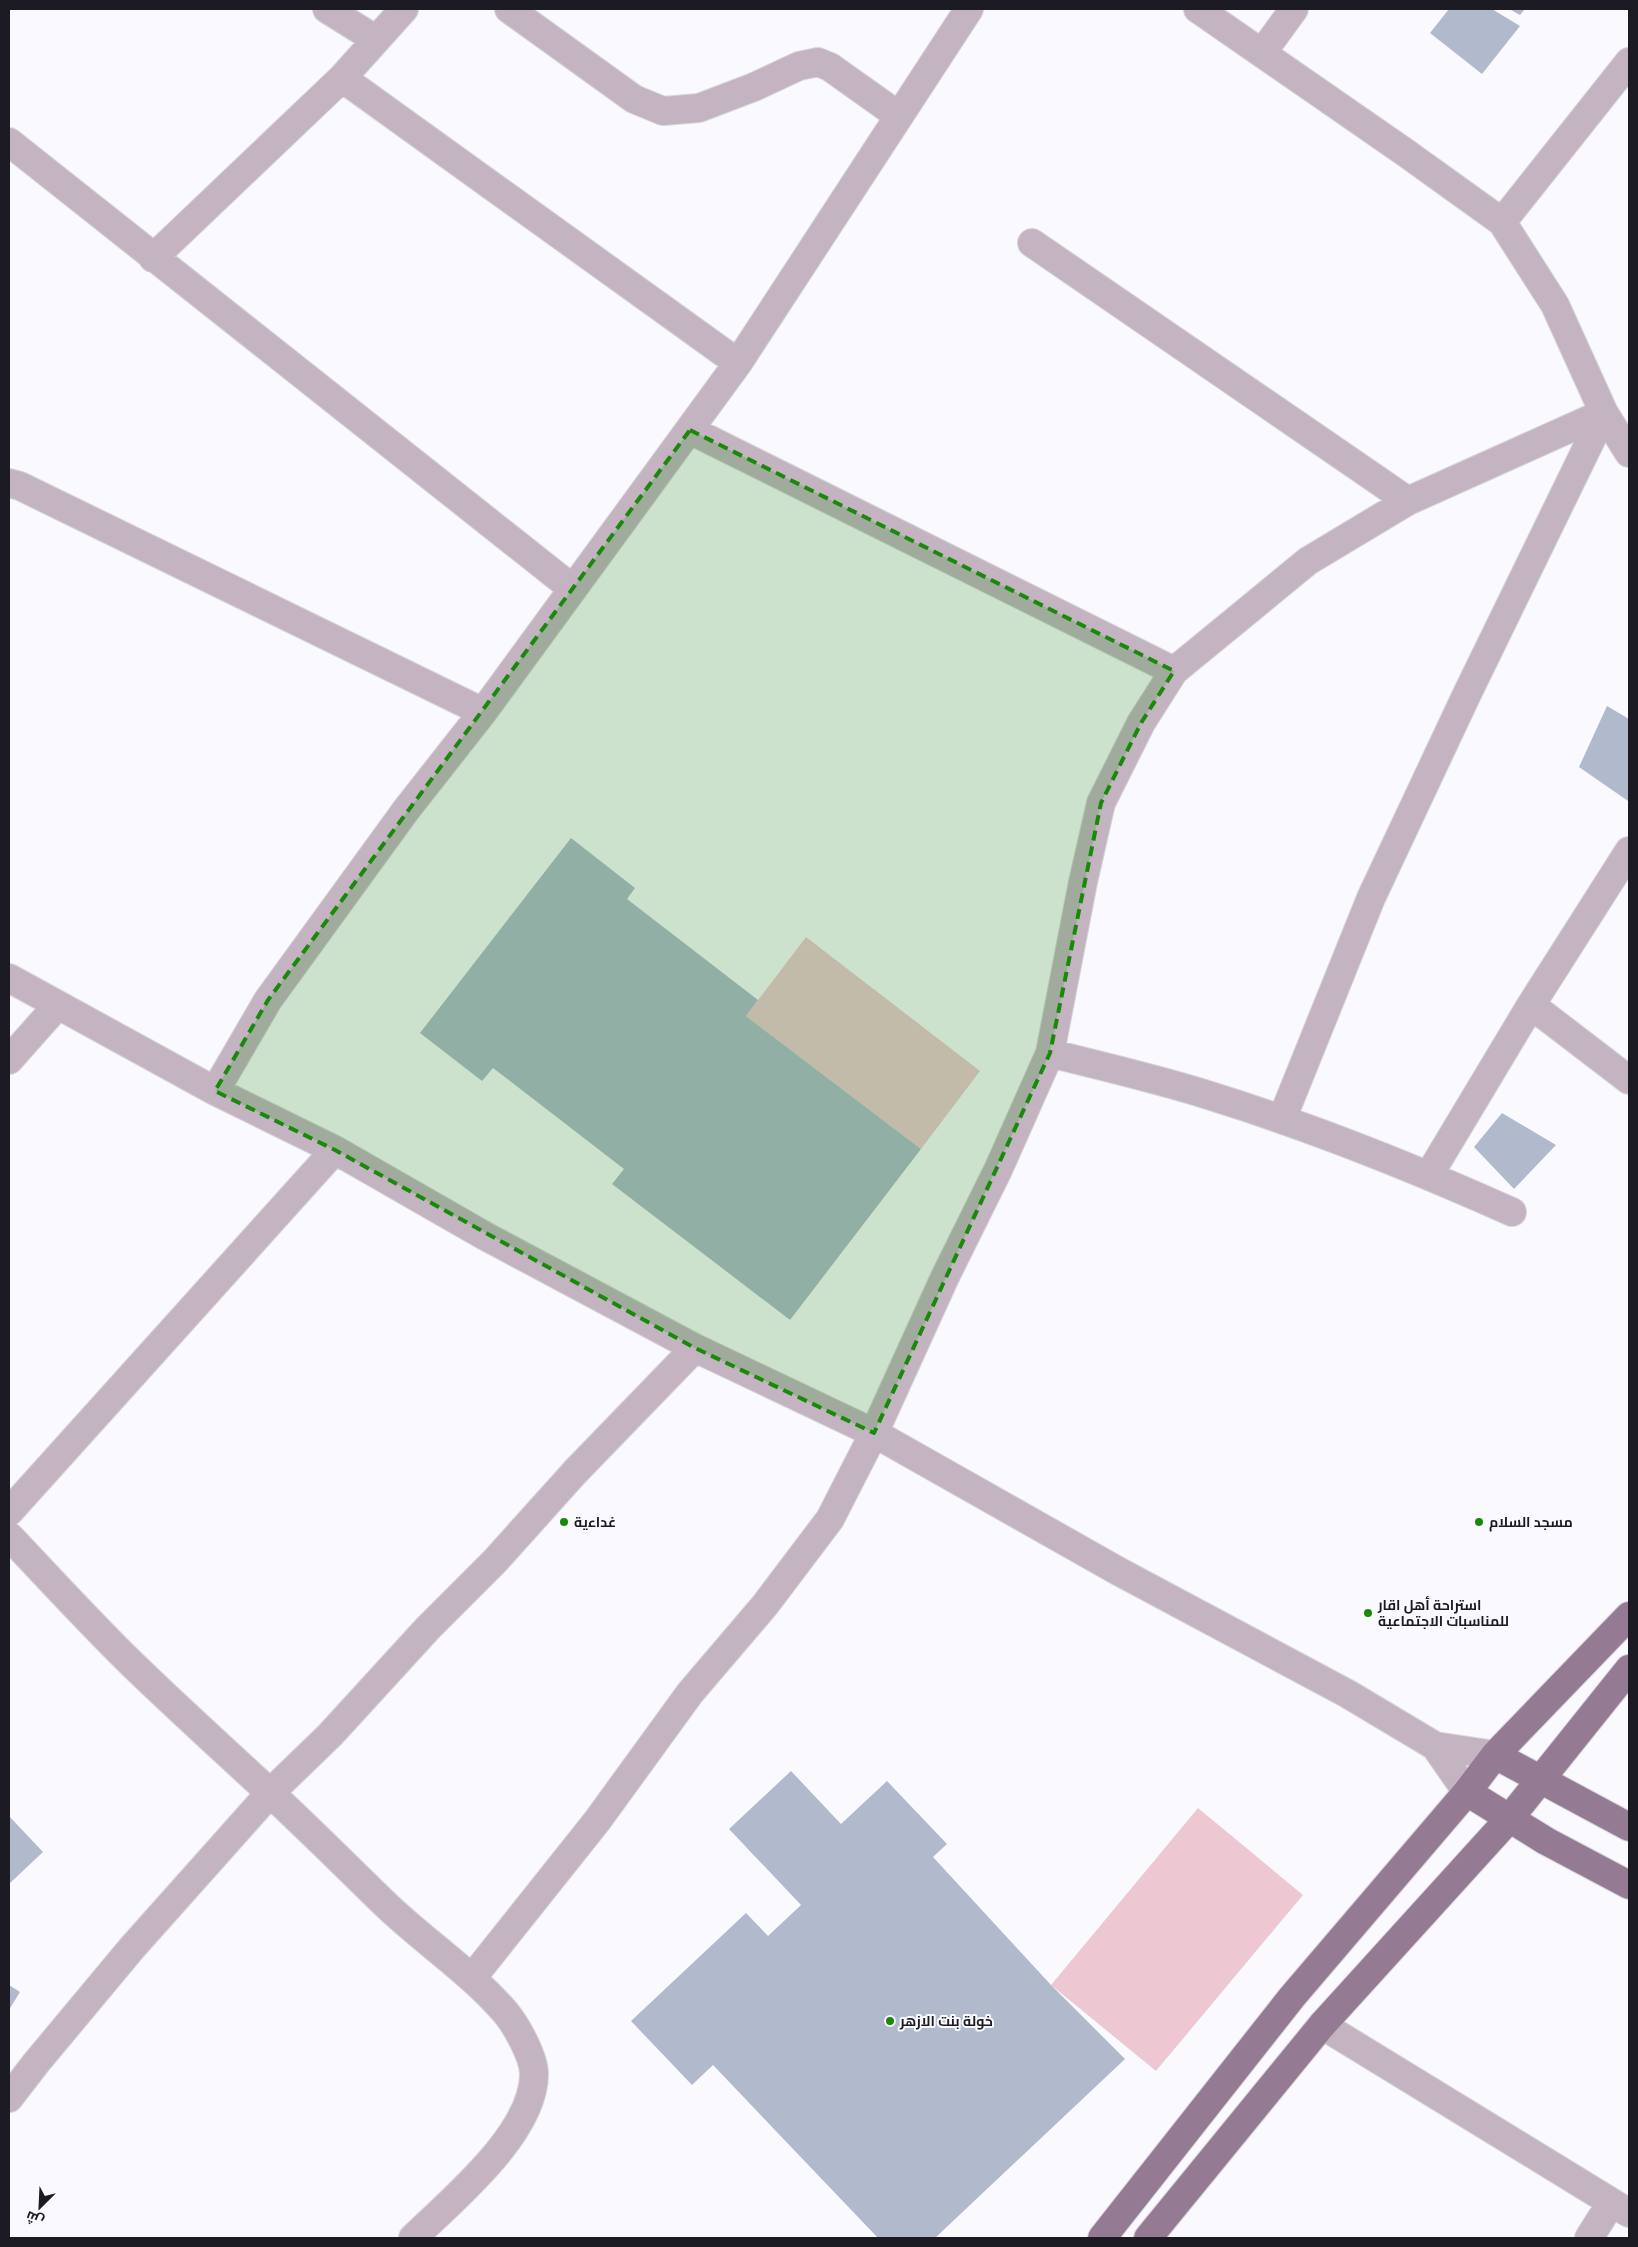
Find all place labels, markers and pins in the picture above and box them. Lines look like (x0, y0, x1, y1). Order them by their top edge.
place label: غداءية (574, 1514, 616, 1530)
place label: مسجد السلام (1489, 1514, 1573, 1532)
marker: غداءية (558, 1516, 570, 1528)
marker: مسجد السلام (1473, 1516, 1485, 1528)
place label: استراحة أهل اقار للمناسبات الاجتماعية (1377, 1596, 1509, 1629)
marker: استراحة أهل اقار للمناسبات الاجتماعية (1362, 1607, 1374, 1619)
place label: خولة بنت الازهر (899, 2013, 993, 2030)
marker: خولة بنت الازهر (884, 2015, 896, 2027)

